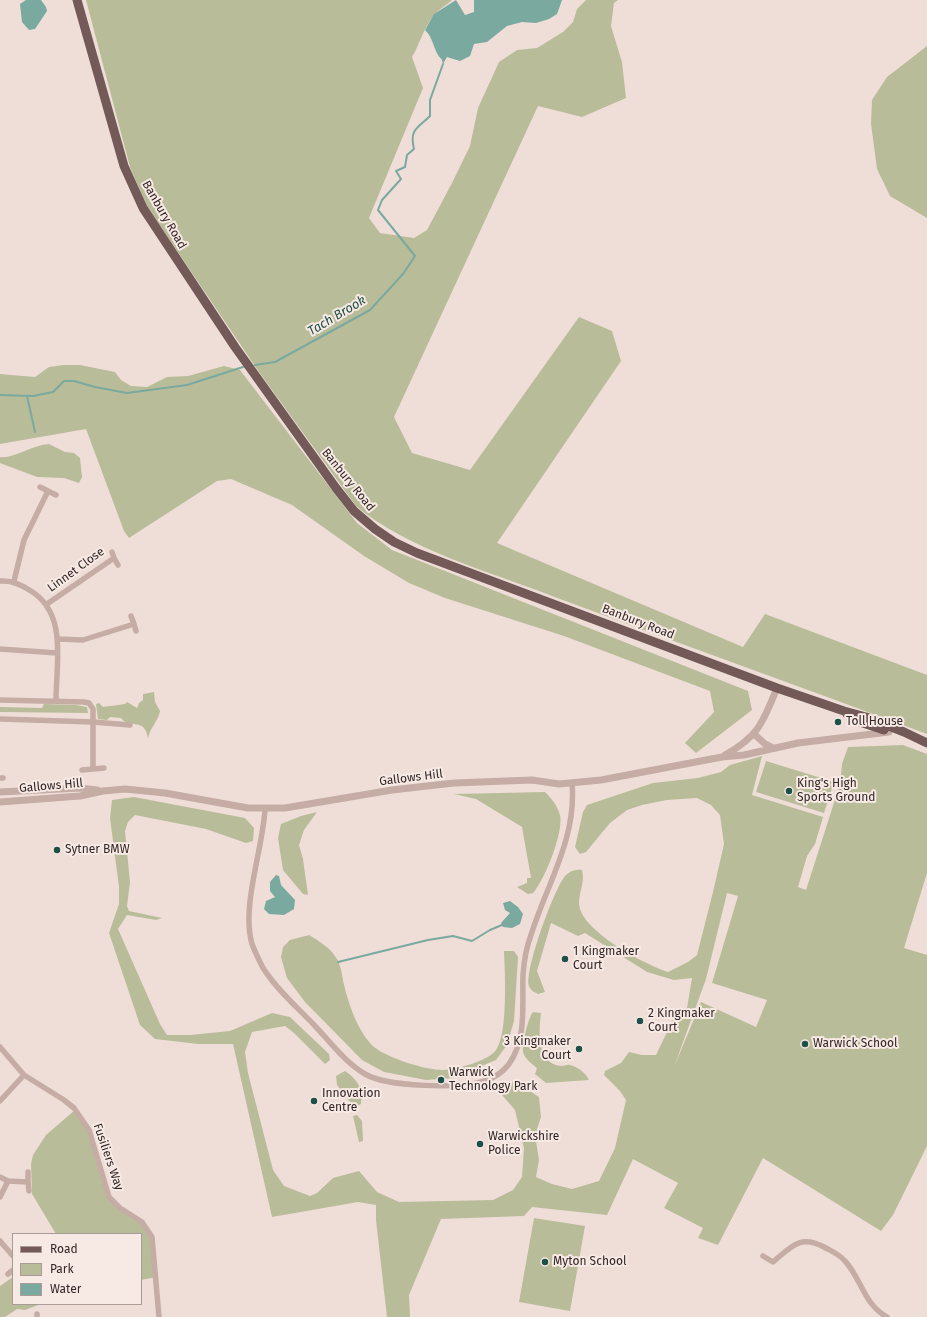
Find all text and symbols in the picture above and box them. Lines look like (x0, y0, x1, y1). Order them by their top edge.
street label: Banbury Road (139, 178, 189, 252)
water label: Tach Brook (305, 293, 369, 339)
street label: Banbury Road (318, 446, 378, 514)
street label: Linnet Close (45, 545, 107, 595)
street label: Banbury Road (600, 602, 676, 642)
place label: Toll House (846, 715, 903, 729)
marker: Toll House (833, 717, 843, 727)
street label: Gallows Hill (378, 767, 444, 789)
street label: Gallows Hill (19, 776, 83, 796)
place label: King's High Sports Ground (797, 777, 875, 805)
marker: King's High Sports Ground (784, 786, 794, 796)
place label: Sytner BMW (65, 843, 130, 857)
marker: Sytner BMW (52, 845, 62, 855)
place label: 1 Kingmaker Court (573, 945, 639, 973)
marker: 1 Kingmaker Court (560, 954, 570, 964)
place label: 2 Kingmaker Court (648, 1007, 715, 1035)
marker: 2 Kingmaker Court (635, 1016, 645, 1026)
place label: 3 Kingmaker Court (504, 1035, 571, 1063)
place label: Warwick School (813, 1037, 898, 1051)
marker: Warwick School (800, 1039, 810, 1049)
marker: 3 Kingmaker Court (574, 1044, 584, 1054)
place label: Warwick Technology Park (449, 1066, 537, 1094)
marker: Warwick Technology Park (436, 1075, 446, 1085)
place label: Innovation Centre (322, 1087, 381, 1115)
marker: Innovation Centre (309, 1096, 319, 1106)
street label: Fusiliers Way (90, 1122, 126, 1192)
place label: Warwickshire Police (488, 1130, 559, 1158)
marker: Warwickshire Police (475, 1139, 485, 1149)
legend (12, 1233, 142, 1305)
text: Road (50, 1242, 78, 1256)
place label: Myton School (553, 1255, 626, 1269)
marker: Myton School (540, 1257, 550, 1267)
text: Park (50, 1262, 74, 1276)
text: Water (50, 1282, 81, 1296)

